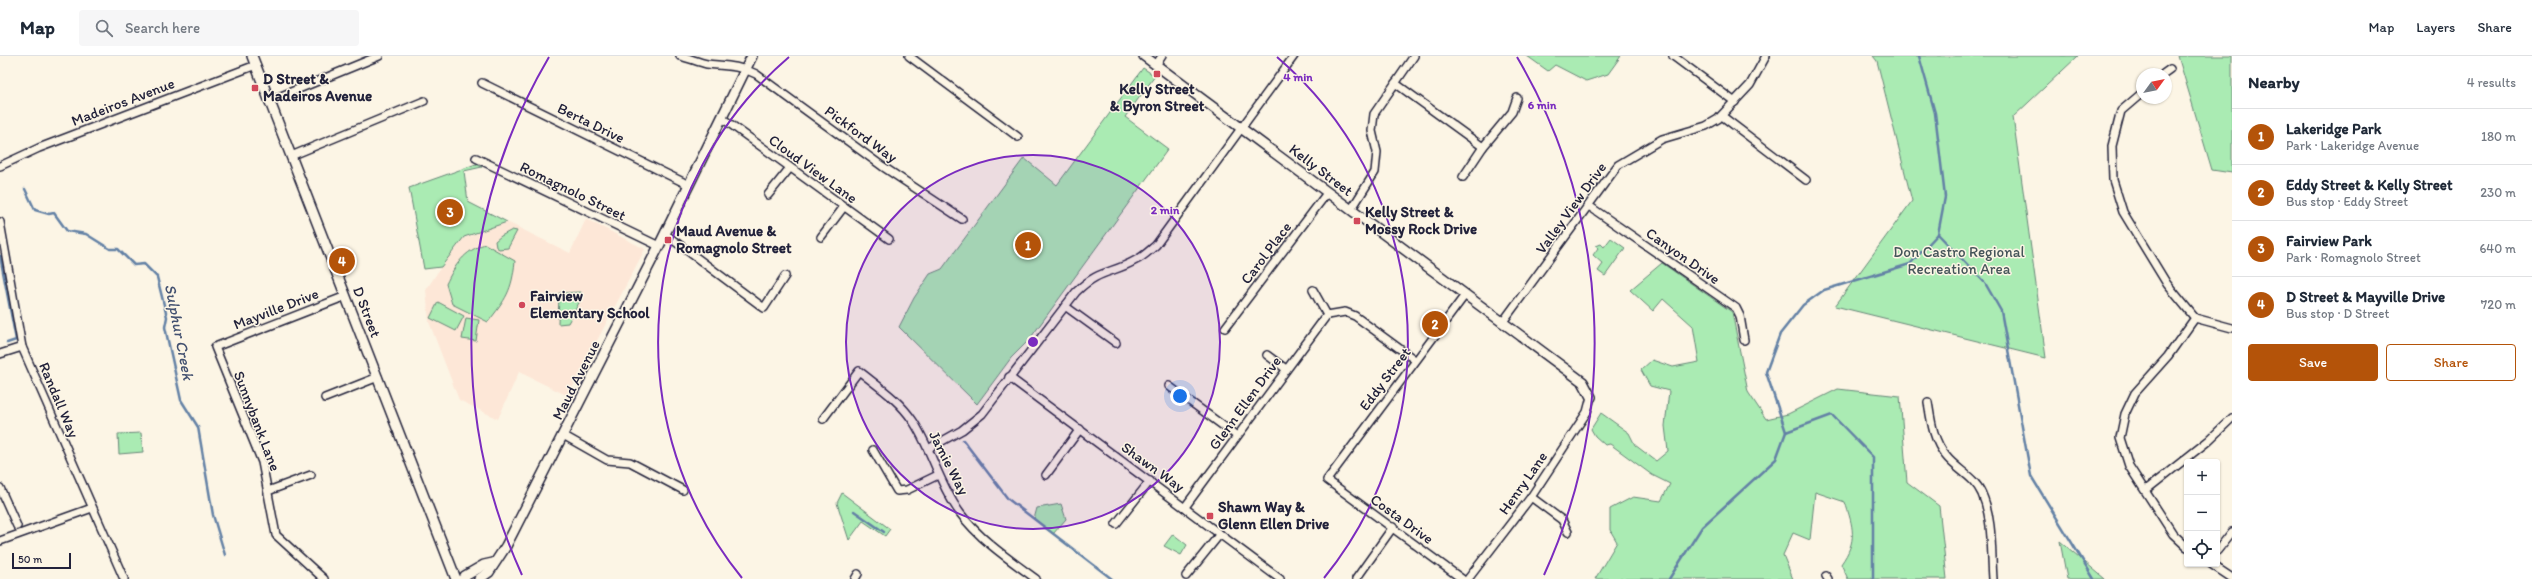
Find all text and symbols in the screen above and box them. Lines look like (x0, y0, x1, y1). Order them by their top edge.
search box (79, 10, 359, 46)
text: Map (20, 16, 55, 39)
icon: search (93, 17, 115, 39)
text: Search here (125, 19, 200, 37)
text: Map (2369, 19, 2394, 36)
text: Layers (2416, 19, 2455, 36)
text: Share (2477, 19, 2512, 36)
north arrow (2136, 68, 2172, 104)
marker: Kelly Street & Byron Street (1152, 69, 1162, 79)
place label: D Street & Madeiros Avenue (263, 70, 372, 105)
text: 4 min (1283, 70, 1313, 84)
text: Nearby (2248, 72, 2300, 92)
street label: Madeiros Avenue (69, 74, 177, 130)
text: 4 results (2467, 75, 2516, 90)
place label: Kelly Street & Byron Street (1110, 80, 1205, 116)
marker: D Street & Madeiros Avenue (250, 83, 260, 93)
text: 6 min (1528, 98, 1557, 112)
street label: Berta Drive (554, 99, 628, 147)
street label: Pickford Way (821, 102, 901, 166)
text: Lakeridge Park (2286, 120, 2381, 138)
text: 1 (2258, 129, 2264, 144)
text: 180 m (2481, 129, 2516, 144)
street label: Cloud View Lane (765, 131, 861, 207)
text: Park · Lakeridge Avenue (2286, 138, 2419, 153)
street label: Kelly Street (1286, 140, 1357, 200)
street label: Romagnolo Street (517, 158, 629, 225)
street label: Valley View Drive (1532, 159, 1610, 257)
text: Eddy Street & Kelly Street (2286, 176, 2453, 194)
text: 2 (2258, 185, 2264, 200)
text: 230 m (2480, 185, 2516, 200)
text: Bus stop · Eddy Street (2286, 194, 2408, 209)
pin: 3 (437, 197, 463, 227)
text: 2 min (1151, 203, 1180, 217)
place label: Kelly Street & Mossy Rock Drive (1365, 203, 1477, 239)
marker: Kelly Street & Mossy Rock Drive (1352, 216, 1362, 226)
street label: Carol Place (1237, 218, 1295, 288)
place label: Maud Avenue & Romagnolo Street (676, 222, 792, 258)
street label: Canyon Drive (1643, 224, 1723, 288)
pin: 1 (1015, 230, 1041, 260)
text: Fairview Park (2286, 232, 2372, 250)
marker: Maud Avenue & Romagnolo Street (663, 235, 673, 245)
text: 3 (2257, 241, 2265, 256)
text: 640 m (2479, 241, 2516, 256)
park label: Don Castro Regional Recreation Area (1893, 243, 2026, 278)
pin: 4 (329, 246, 355, 276)
text: Park · Romagnolo Street (2286, 250, 2421, 265)
water label: Sulphur Creek (161, 282, 198, 382)
street label: Mayville Drive (231, 284, 321, 334)
street label: D Street (349, 284, 385, 340)
place label: Fairview Elementary School (530, 287, 650, 323)
text: D Street & Mayville Drive (2286, 288, 2445, 306)
text: 4 (2257, 297, 2265, 312)
text: 720 m (2481, 297, 2516, 312)
marker: Fairview Elementary School (517, 300, 527, 310)
text: Bus stop · D Street (2286, 306, 2389, 321)
pin: 2 (1422, 309, 1448, 339)
centre of rings (1026, 335, 1040, 349)
street label: Maud Avenue (548, 337, 604, 423)
street label: Eddy Street (1355, 343, 1415, 414)
button: Save (2248, 344, 2378, 381)
button: Share (2386, 344, 2516, 381)
street label: Glenn Ellen Drive (1205, 353, 1285, 453)
street label: Randall Way (35, 360, 83, 440)
street label: Sunnybank Lane (230, 368, 284, 474)
your location (1170, 386, 1190, 406)
street label: Jamie Way (925, 428, 973, 498)
street label: Shawn Way (1118, 438, 1188, 496)
street label: Henry Lane (1495, 448, 1551, 518)
map controls (2184, 459, 2220, 567)
button: + (2184, 459, 2220, 495)
street label: Costa Drive (1367, 490, 1437, 548)
button: − (2184, 495, 2220, 531)
place label: Shawn Way & Glenn Ellen Drive (1218, 498, 1329, 533)
marker: Shawn Way & Glenn Ellen Drive (1205, 511, 1215, 521)
button: locate (2184, 531, 2220, 567)
scale bar (12, 551, 71, 570)
text: 50 m (18, 553, 42, 566)

